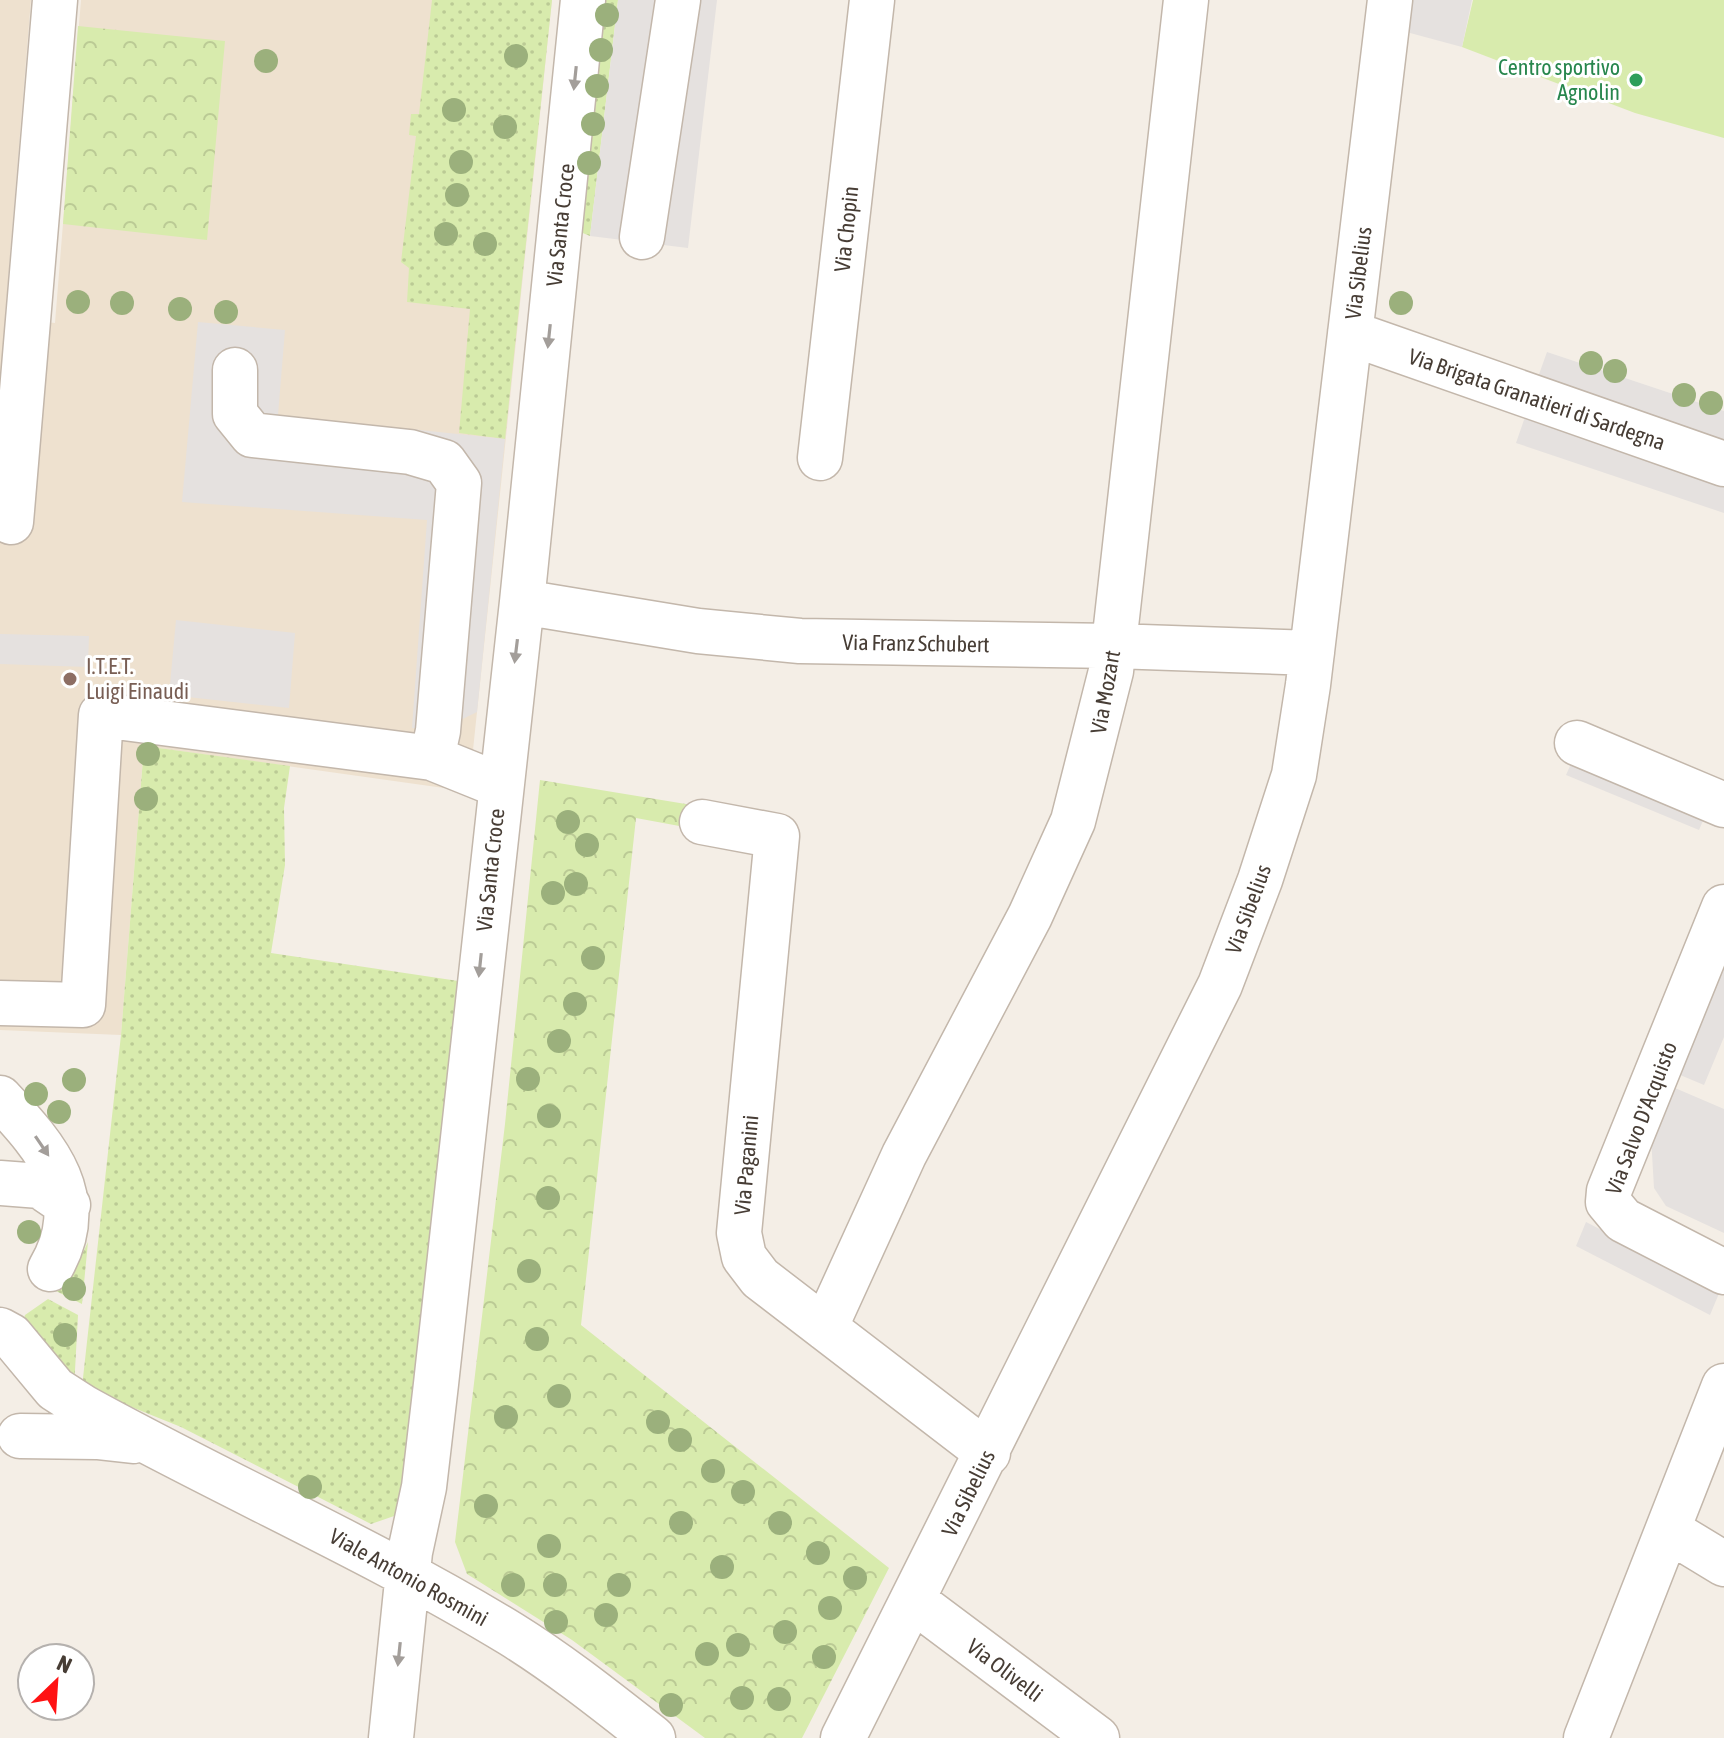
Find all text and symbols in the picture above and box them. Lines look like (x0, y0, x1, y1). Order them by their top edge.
place label: Centro sportivo Agnolin (1498, 54, 1620, 105)
one-way arrow (568, 65, 581, 90)
marker: Centro sportivo Agnolin (1627, 71, 1645, 89)
street label: Via Santa Croce (541, 162, 579, 288)
street label: Via Chopin (829, 185, 863, 273)
street label: Via Sibelius (1339, 225, 1377, 321)
one-way arrow (542, 324, 555, 349)
street label: Via Brigata Granatieri di Sardegna (1405, 343, 1669, 455)
street label: Via Franz Schubert (842, 629, 990, 657)
one-way arrow (509, 638, 522, 663)
street label: Via Mozart (1085, 648, 1125, 736)
place label: I.T.E.T. Luigi Einaudi (86, 653, 189, 704)
marker: I.T.E.T. Luigi Einaudi (61, 670, 79, 688)
street label: Via Santa Croce (471, 807, 509, 933)
street label: Via Sibelius (1220, 861, 1276, 957)
one-way arrow (474, 952, 487, 977)
street label: Via Salvo D'Acquisto (1600, 1038, 1682, 1198)
street label: Via Paganini (729, 1114, 763, 1216)
one-way arrow (35, 1136, 50, 1157)
street label: Via Sibelius (936, 1445, 1000, 1541)
street label: Viale Antonio Rosmini (325, 1523, 493, 1631)
street label: Via Olivelli (962, 1633, 1048, 1707)
north arrow (16, 1642, 96, 1722)
one-way arrow (393, 1642, 406, 1667)
text: N (53, 1649, 76, 1678)

